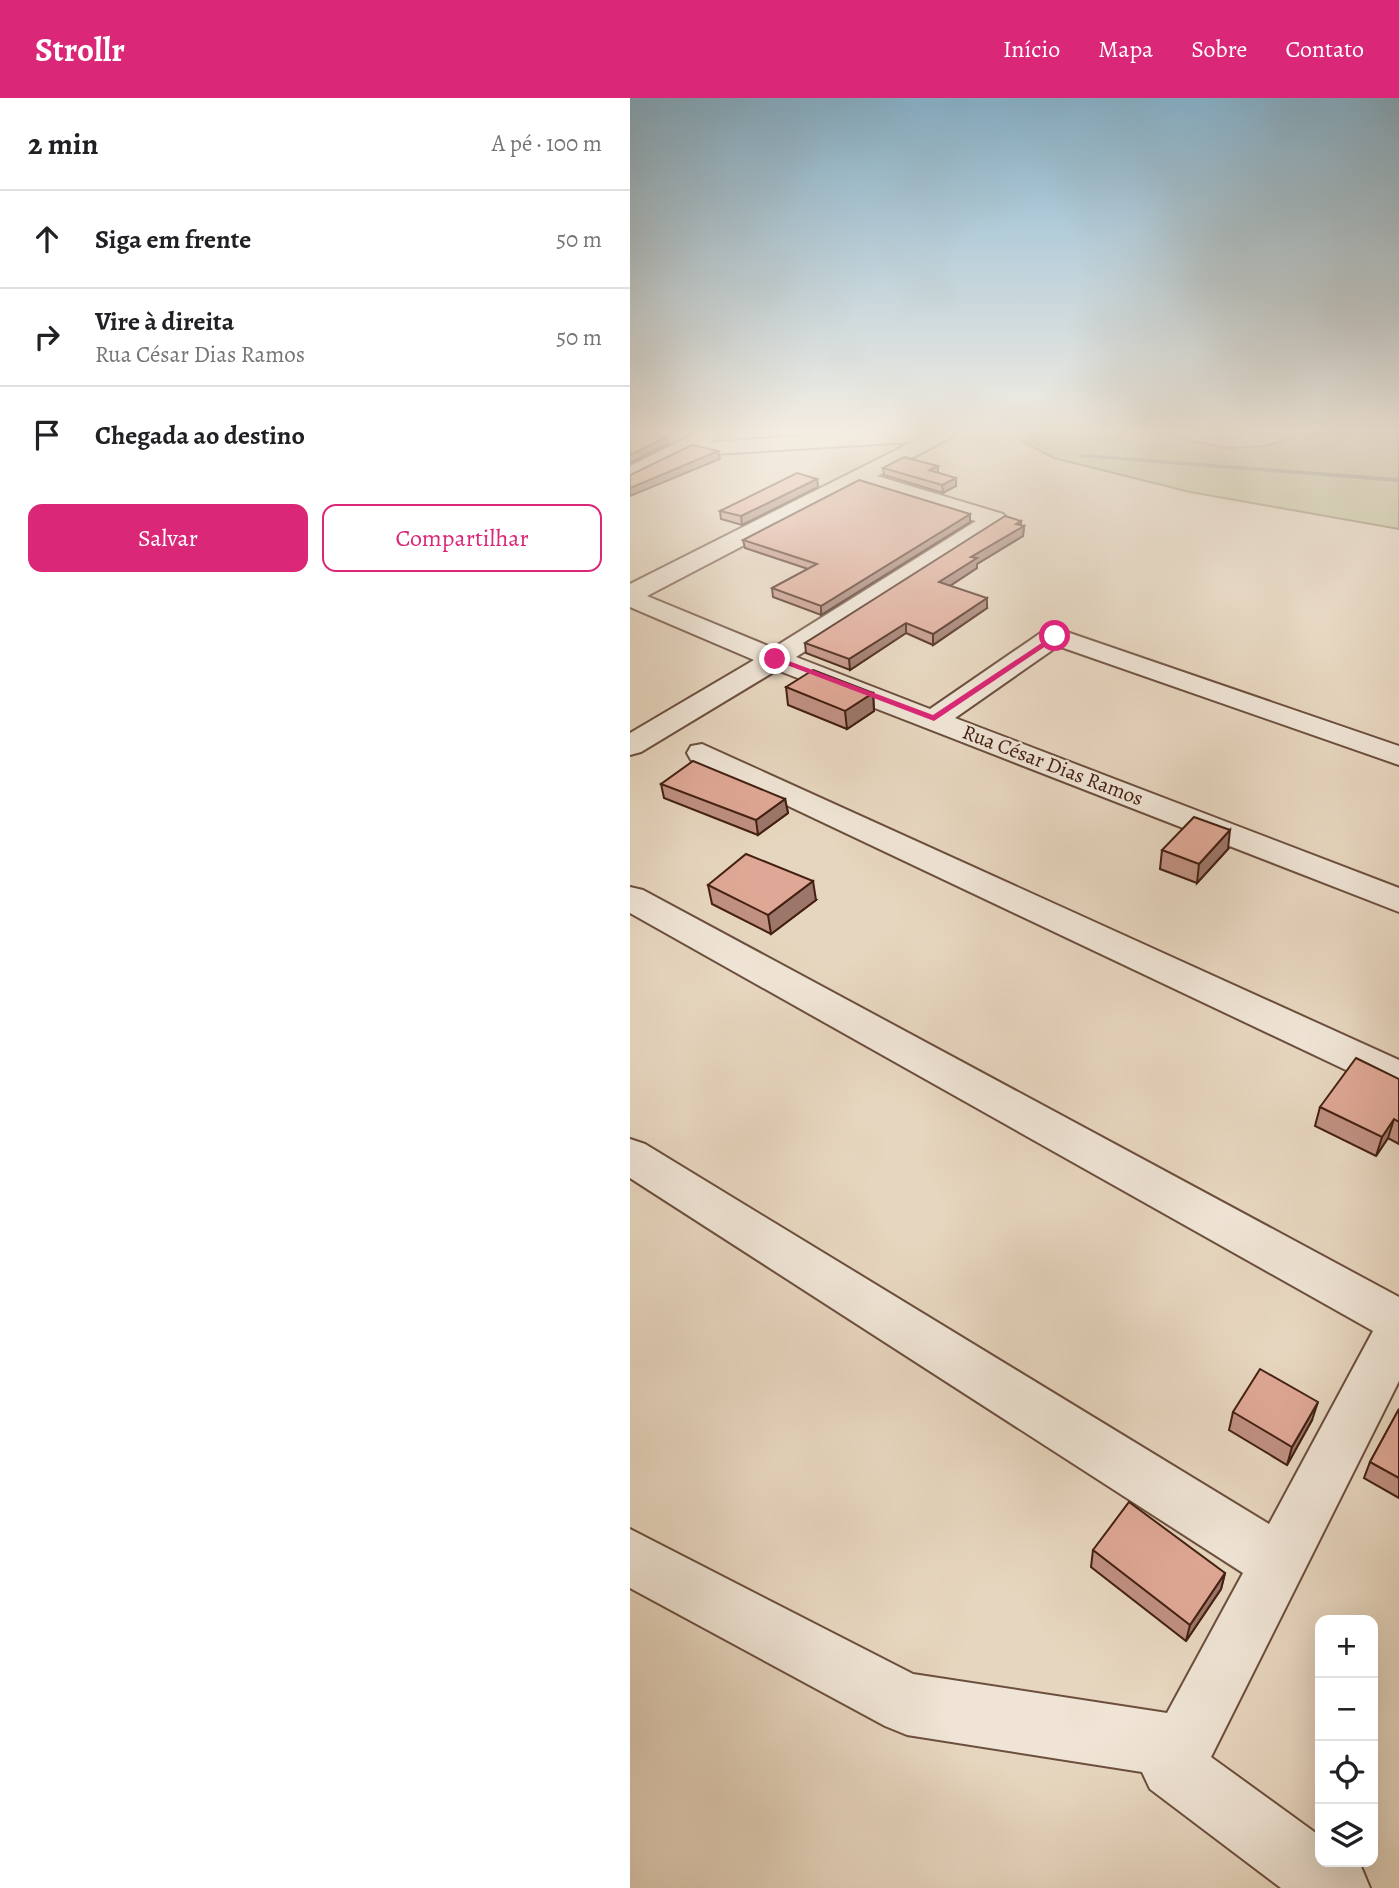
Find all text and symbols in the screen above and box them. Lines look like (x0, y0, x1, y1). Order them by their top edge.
text: Strollr (35, 27, 125, 72)
text: Início (1003, 33, 1060, 65)
text: Mapa (1098, 33, 1153, 65)
text: Sobre (1191, 33, 1247, 65)
text: Contato (1285, 33, 1364, 65)
text: 2 min (28, 124, 98, 164)
text: A pé · 100 m (492, 128, 602, 159)
icon: ahead (28, 220, 66, 258)
text: Siga em frente (95, 222, 251, 257)
text: 50 m (556, 224, 602, 255)
text: Vire à direita (95, 304, 234, 339)
icon: right (28, 318, 66, 356)
text: 50 m (556, 322, 602, 353)
text: Rua César Dias Ramos (95, 339, 305, 370)
icon: arrive (28, 416, 66, 454)
text: Chegada ao destino (95, 418, 305, 453)
button: Salvar (28, 504, 308, 572)
button: Compartilhar (322, 504, 602, 572)
route start (1039, 620, 1070, 651)
route end (759, 643, 790, 674)
street label: Rua César Dias Ramos (958, 718, 1148, 812)
map controls (1315, 1615, 1378, 1867)
button: + (1315, 1615, 1378, 1678)
button: − (1315, 1678, 1378, 1741)
button: locate (1315, 1741, 1378, 1804)
button: layers (1315, 1804, 1378, 1867)

